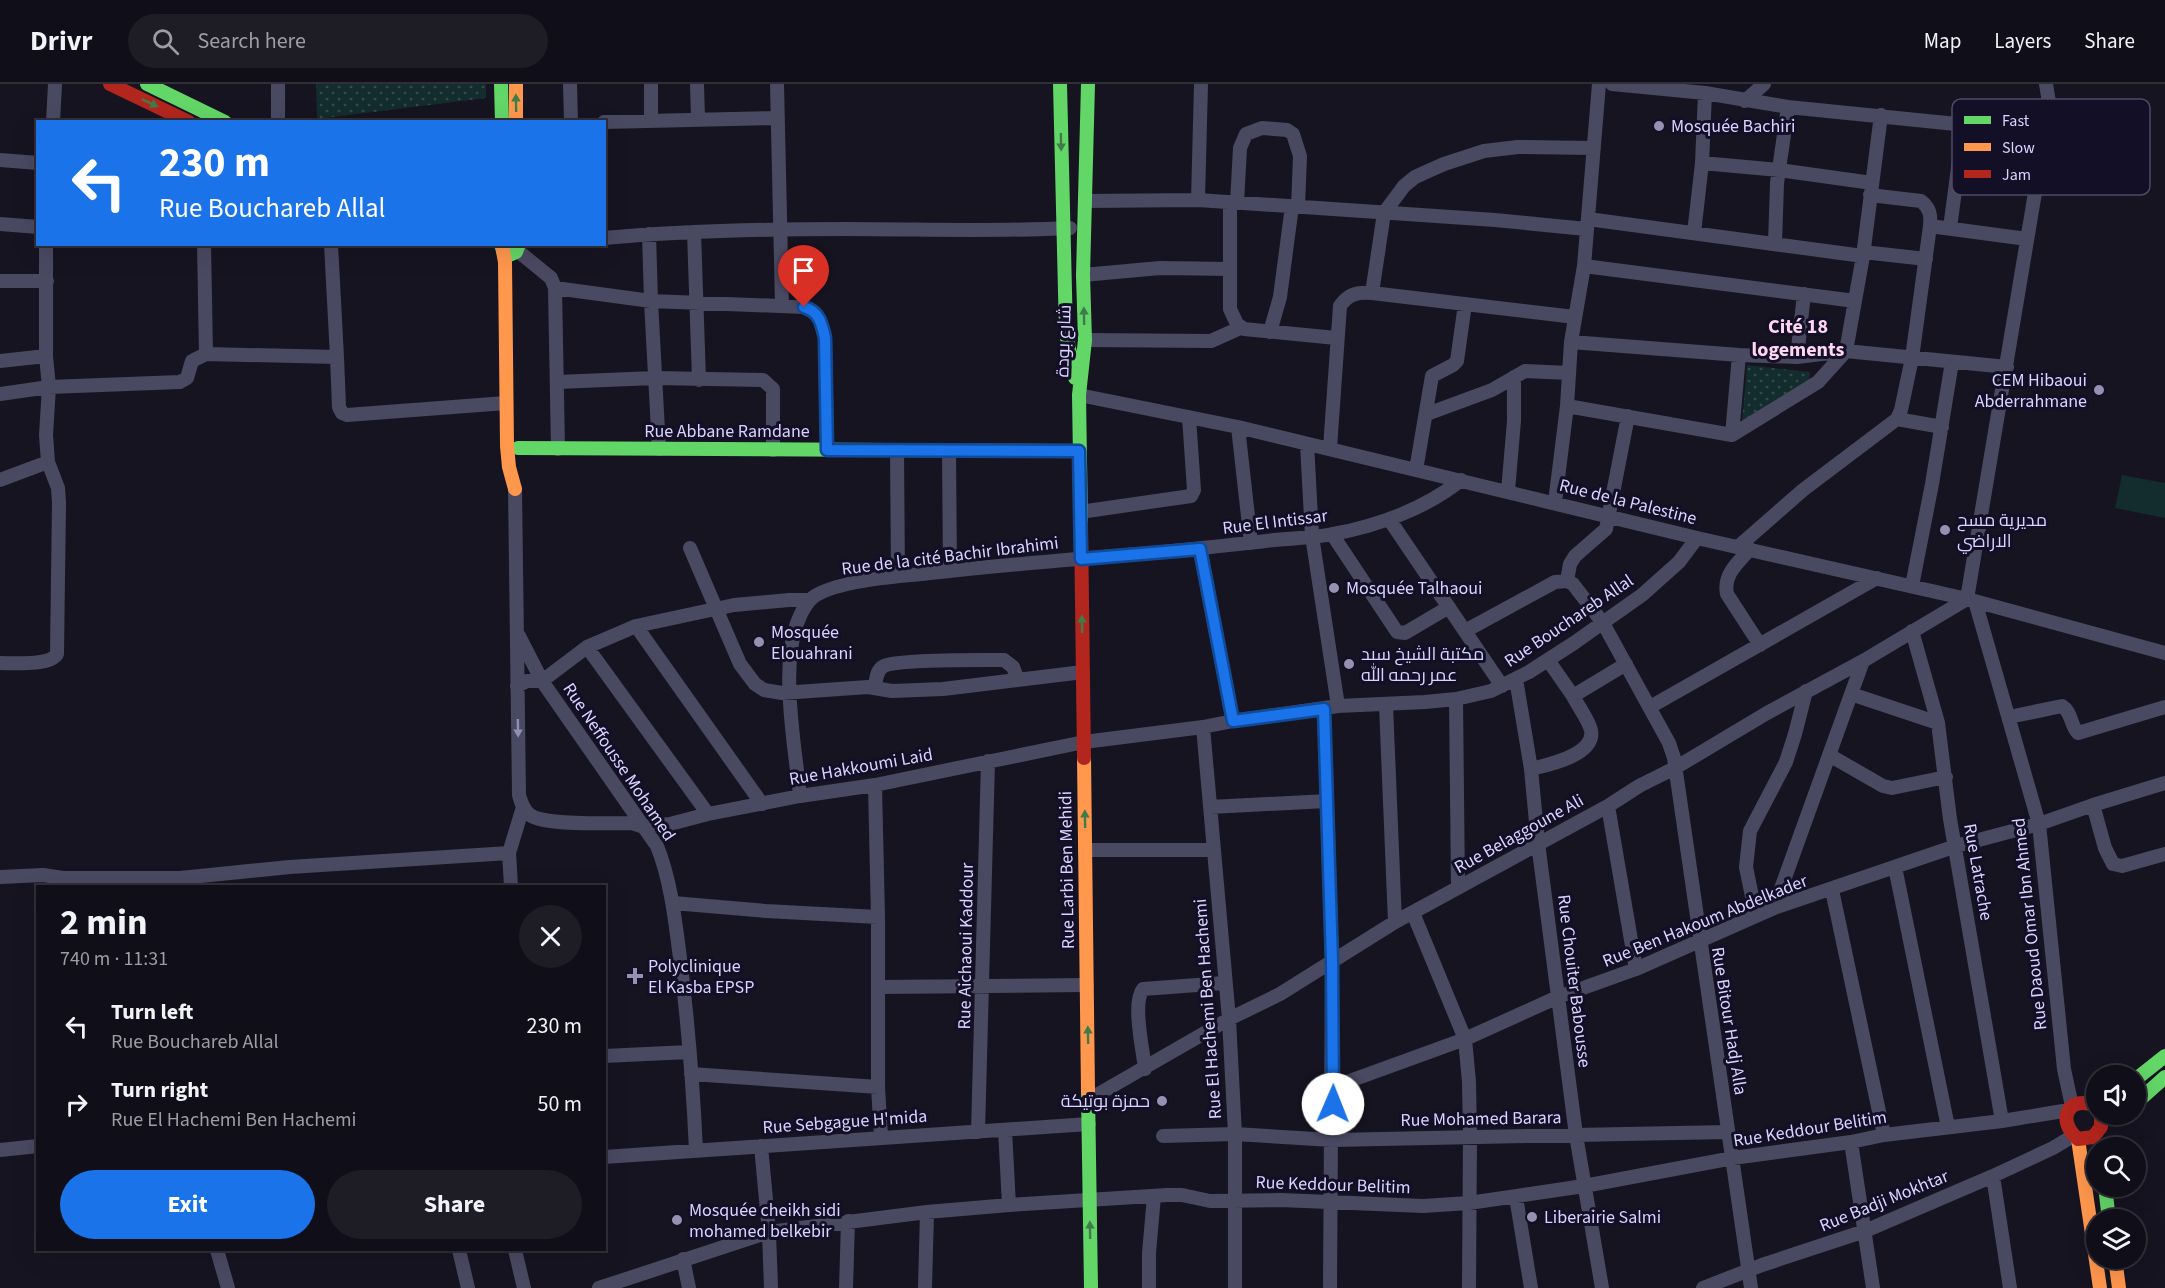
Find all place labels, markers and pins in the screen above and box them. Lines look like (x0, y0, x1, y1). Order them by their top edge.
place label: Mosquée Bachiri (1671, 114, 1795, 139)
marker: Mosquée Bachiri (1652, 119, 1666, 133)
pin (778, 245, 829, 307)
place label: CEM Hibaoui Abderrahmane (1975, 368, 2087, 414)
marker: CEM Hibaoui Abderrahmane (2092, 383, 2106, 397)
place label: مديرية مسح الاراضي (1957, 508, 2047, 554)
marker: مديرية مسح الاراضي (1938, 523, 1952, 537)
place label: Mosquée Talhaoui (1346, 576, 1482, 601)
marker: Mosquée Talhaoui (1327, 581, 1341, 595)
place label: Mosquée Elouahrani (771, 620, 853, 666)
marker: Mosquée Elouahrani (752, 635, 766, 649)
place label: مكتبة الشيخ سيد عمر رحمه الله (1361, 642, 1484, 688)
marker: مكتبة الشيخ سيد عمر رحمه الله (1342, 657, 1356, 671)
place label: Polyclinique El Kasba EPSP (648, 954, 754, 1000)
marker: Polyclinique El Kasba EPSP (626, 967, 644, 985)
place label: حمزة بوتيكة (1061, 1089, 1150, 1114)
marker: حمزة بوتيكة (1155, 1094, 1169, 1108)
place label: Mosquée cheikh sidi mohamed belkebir (689, 1198, 841, 1244)
place label: Liberairie Salmi (1544, 1205, 1661, 1230)
marker: Liberairie Salmi (1525, 1210, 1539, 1224)
marker: Mosquée cheikh sidi mohamed belkebir (670, 1213, 684, 1227)

